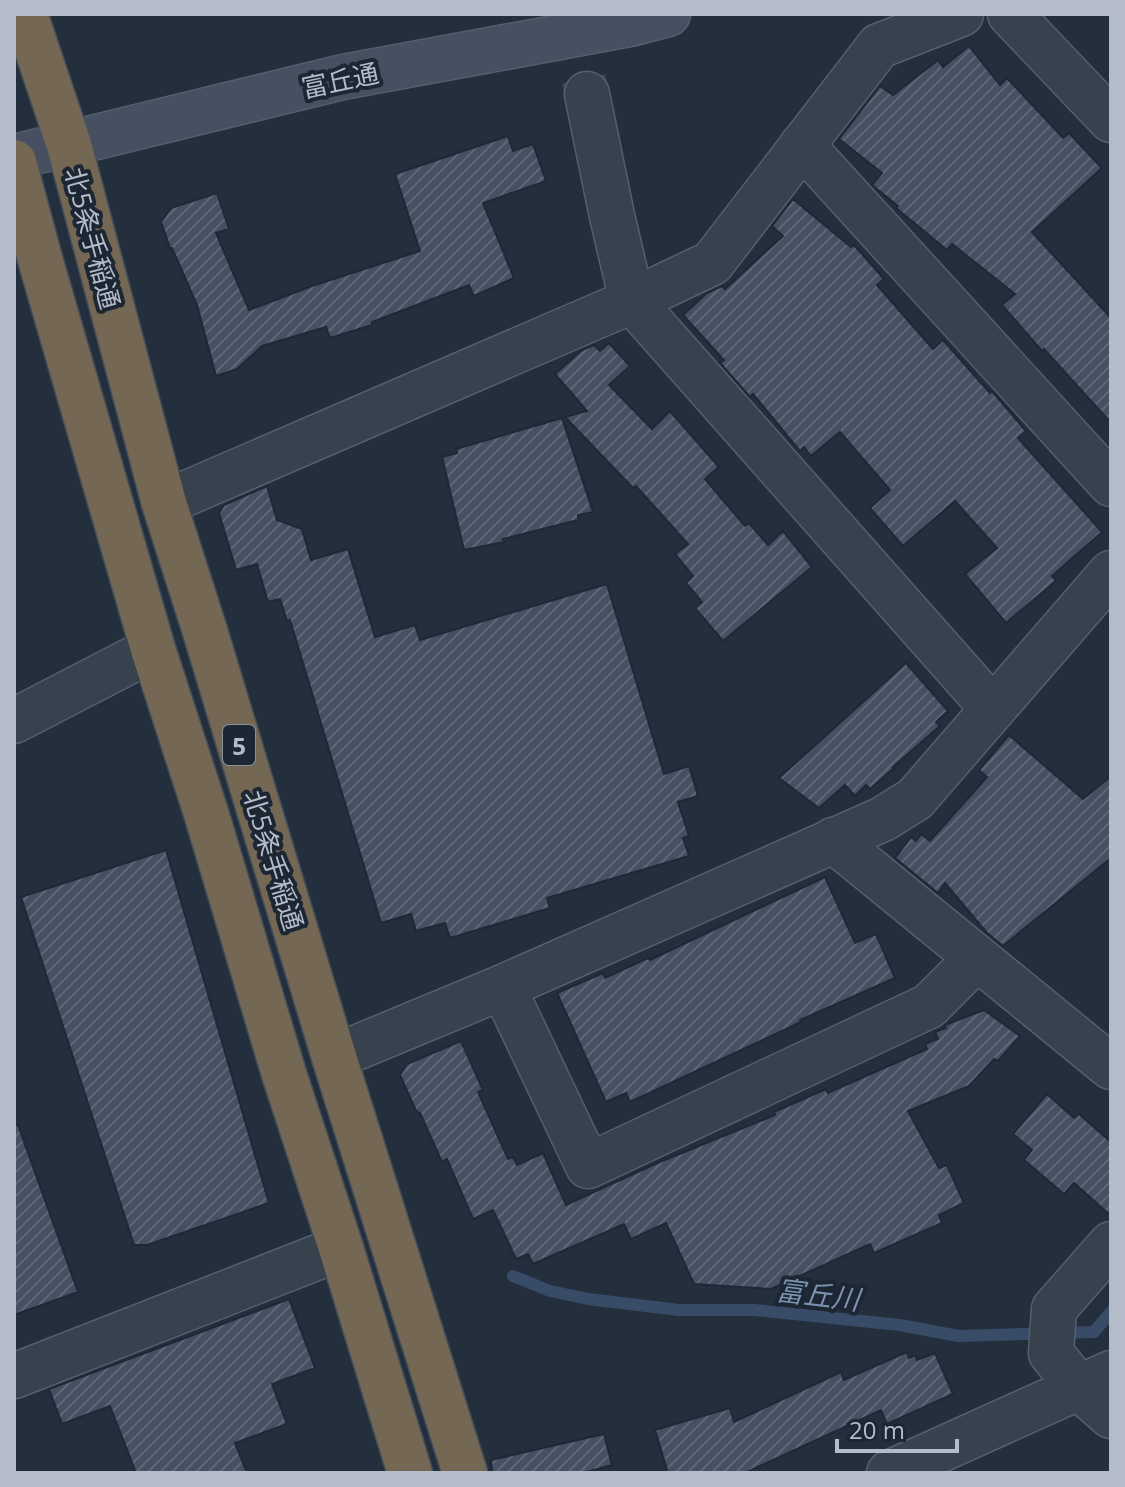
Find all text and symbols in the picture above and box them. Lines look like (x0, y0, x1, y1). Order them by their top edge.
street label: 富丘通 (298, 54, 382, 106)
street label: 北5条手稲通 (57, 163, 129, 313)
road number: 5 (223, 725, 255, 765)
street label: 北5条手稲通 (236, 785, 312, 935)
water label: 富丘川 (774, 1270, 865, 1318)
scale bar (837, 1403, 957, 1453)
text: 20 m (849, 1413, 905, 1446)

